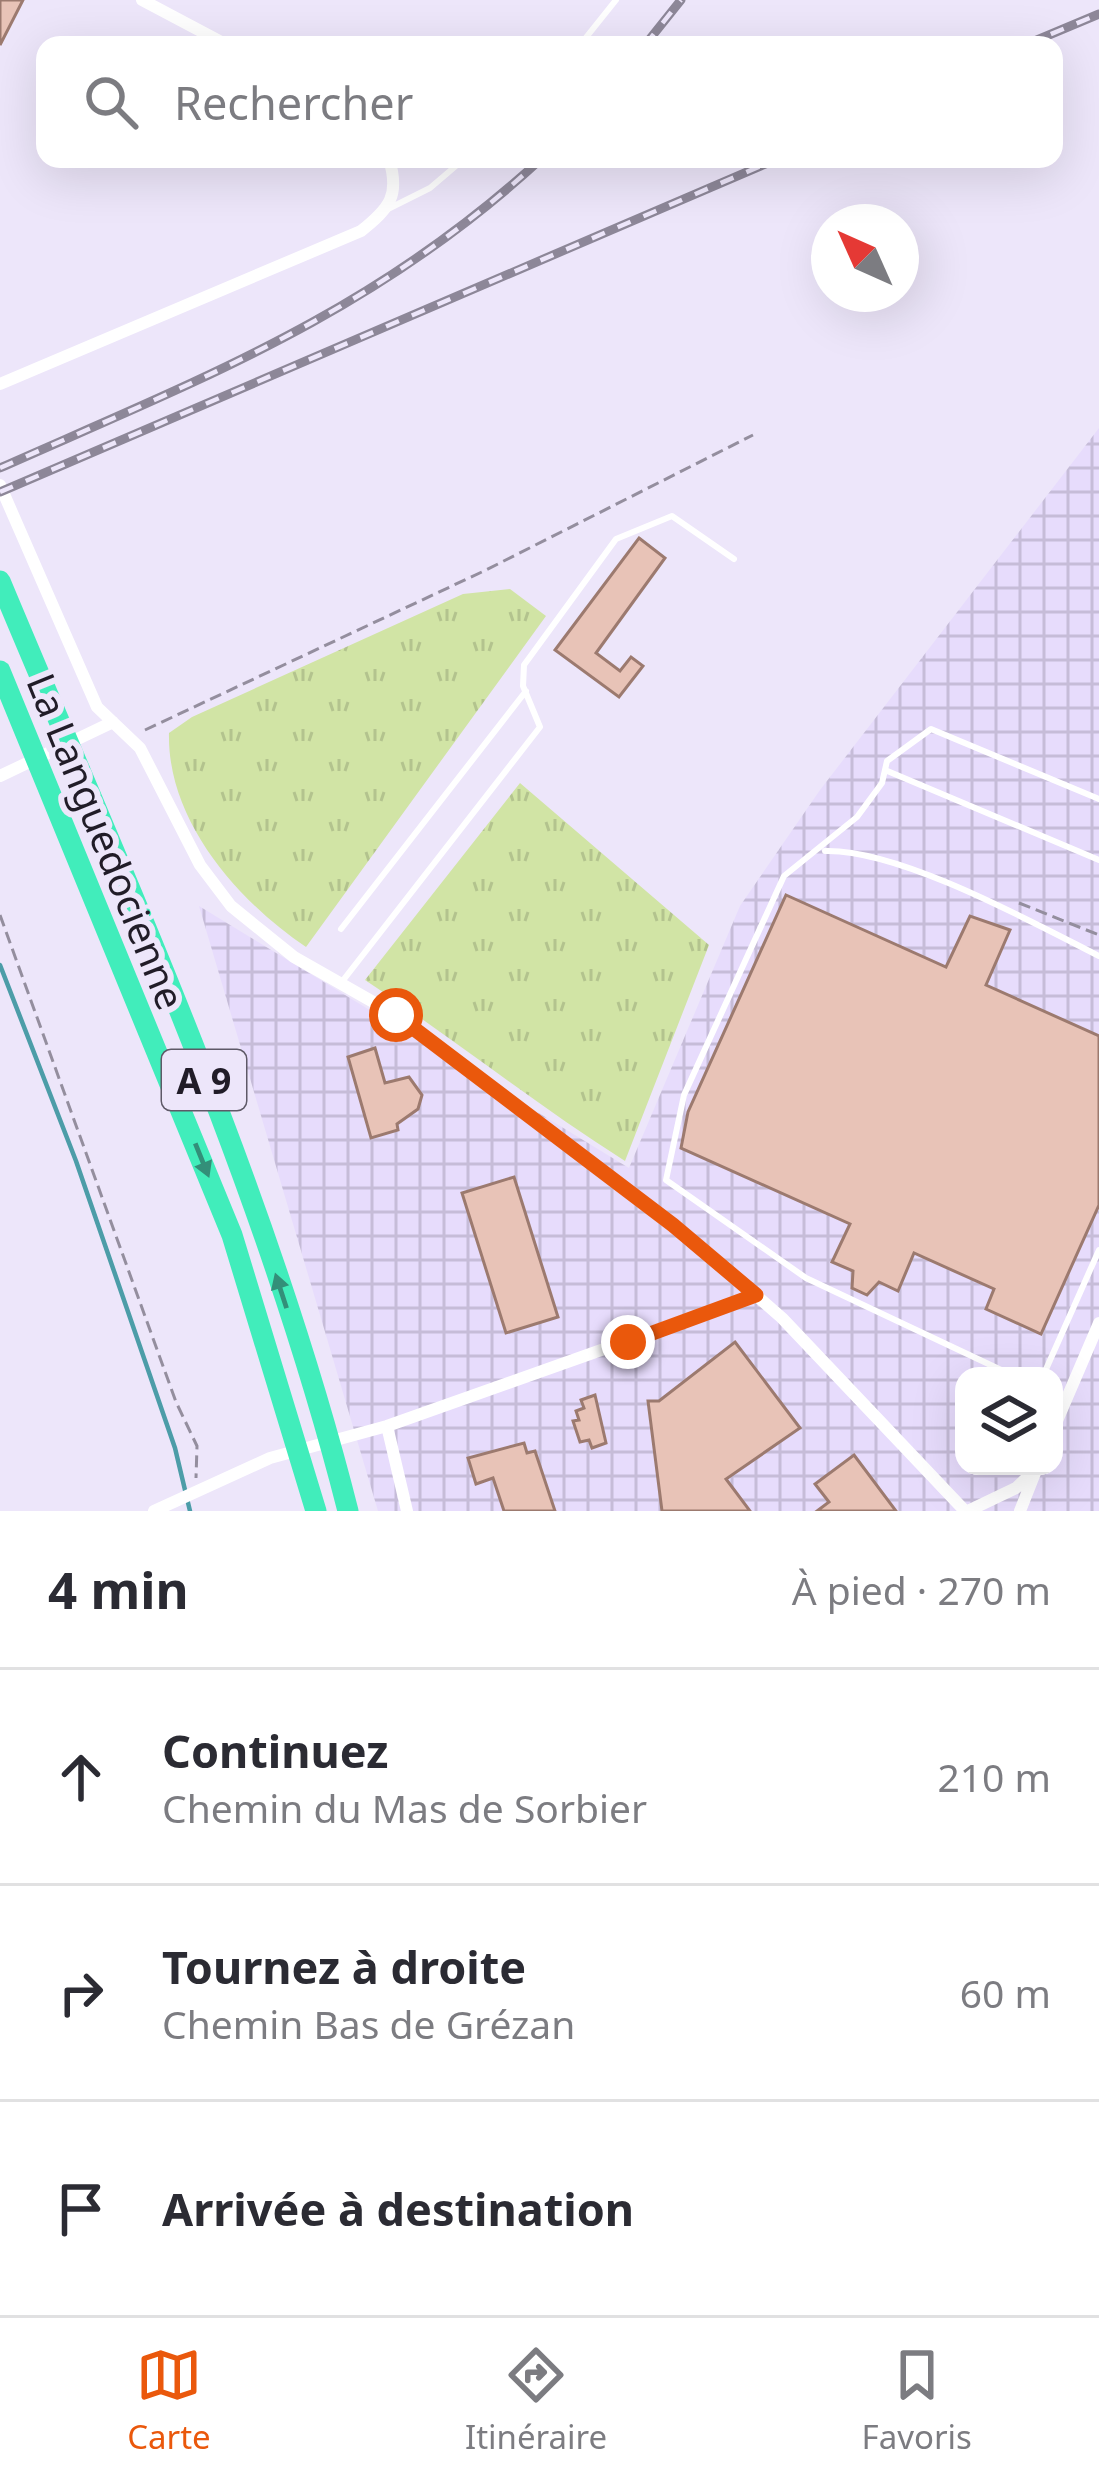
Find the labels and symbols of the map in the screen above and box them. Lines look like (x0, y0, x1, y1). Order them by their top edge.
north arrow (811, 204, 919, 312)
street label: La Languedocienne (15, 665, 199, 1017)
route start (369, 988, 423, 1042)
road number: A 9 (162, 1050, 246, 1110)
one-way arrow (194, 1143, 213, 1179)
one-way arrow (271, 1273, 289, 1309)
route end (601, 1315, 655, 1369)

